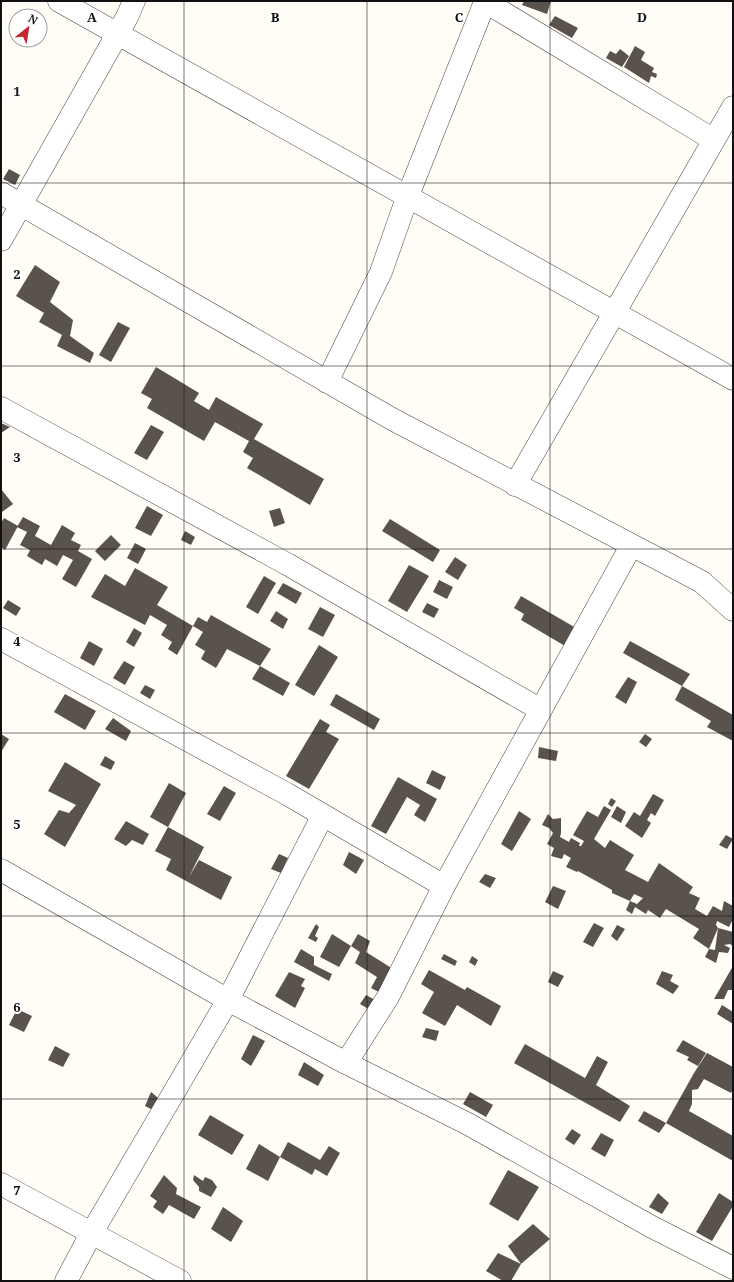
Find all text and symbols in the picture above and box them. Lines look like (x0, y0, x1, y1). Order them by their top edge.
north arrow (8, 8, 48, 48)
text: A (87, 8, 97, 26)
text: B (271, 8, 280, 26)
text: C (455, 8, 464, 26)
text: D (637, 8, 647, 26)
text: N (26, 10, 41, 28)
text: 1 (13, 82, 21, 100)
text: 2 (13, 265, 21, 283)
text: 3 (13, 448, 21, 466)
text: 4 (13, 632, 21, 650)
text: 5 (13, 815, 21, 833)
text: 6 (13, 998, 21, 1016)
text: 7 (13, 1181, 21, 1199)

